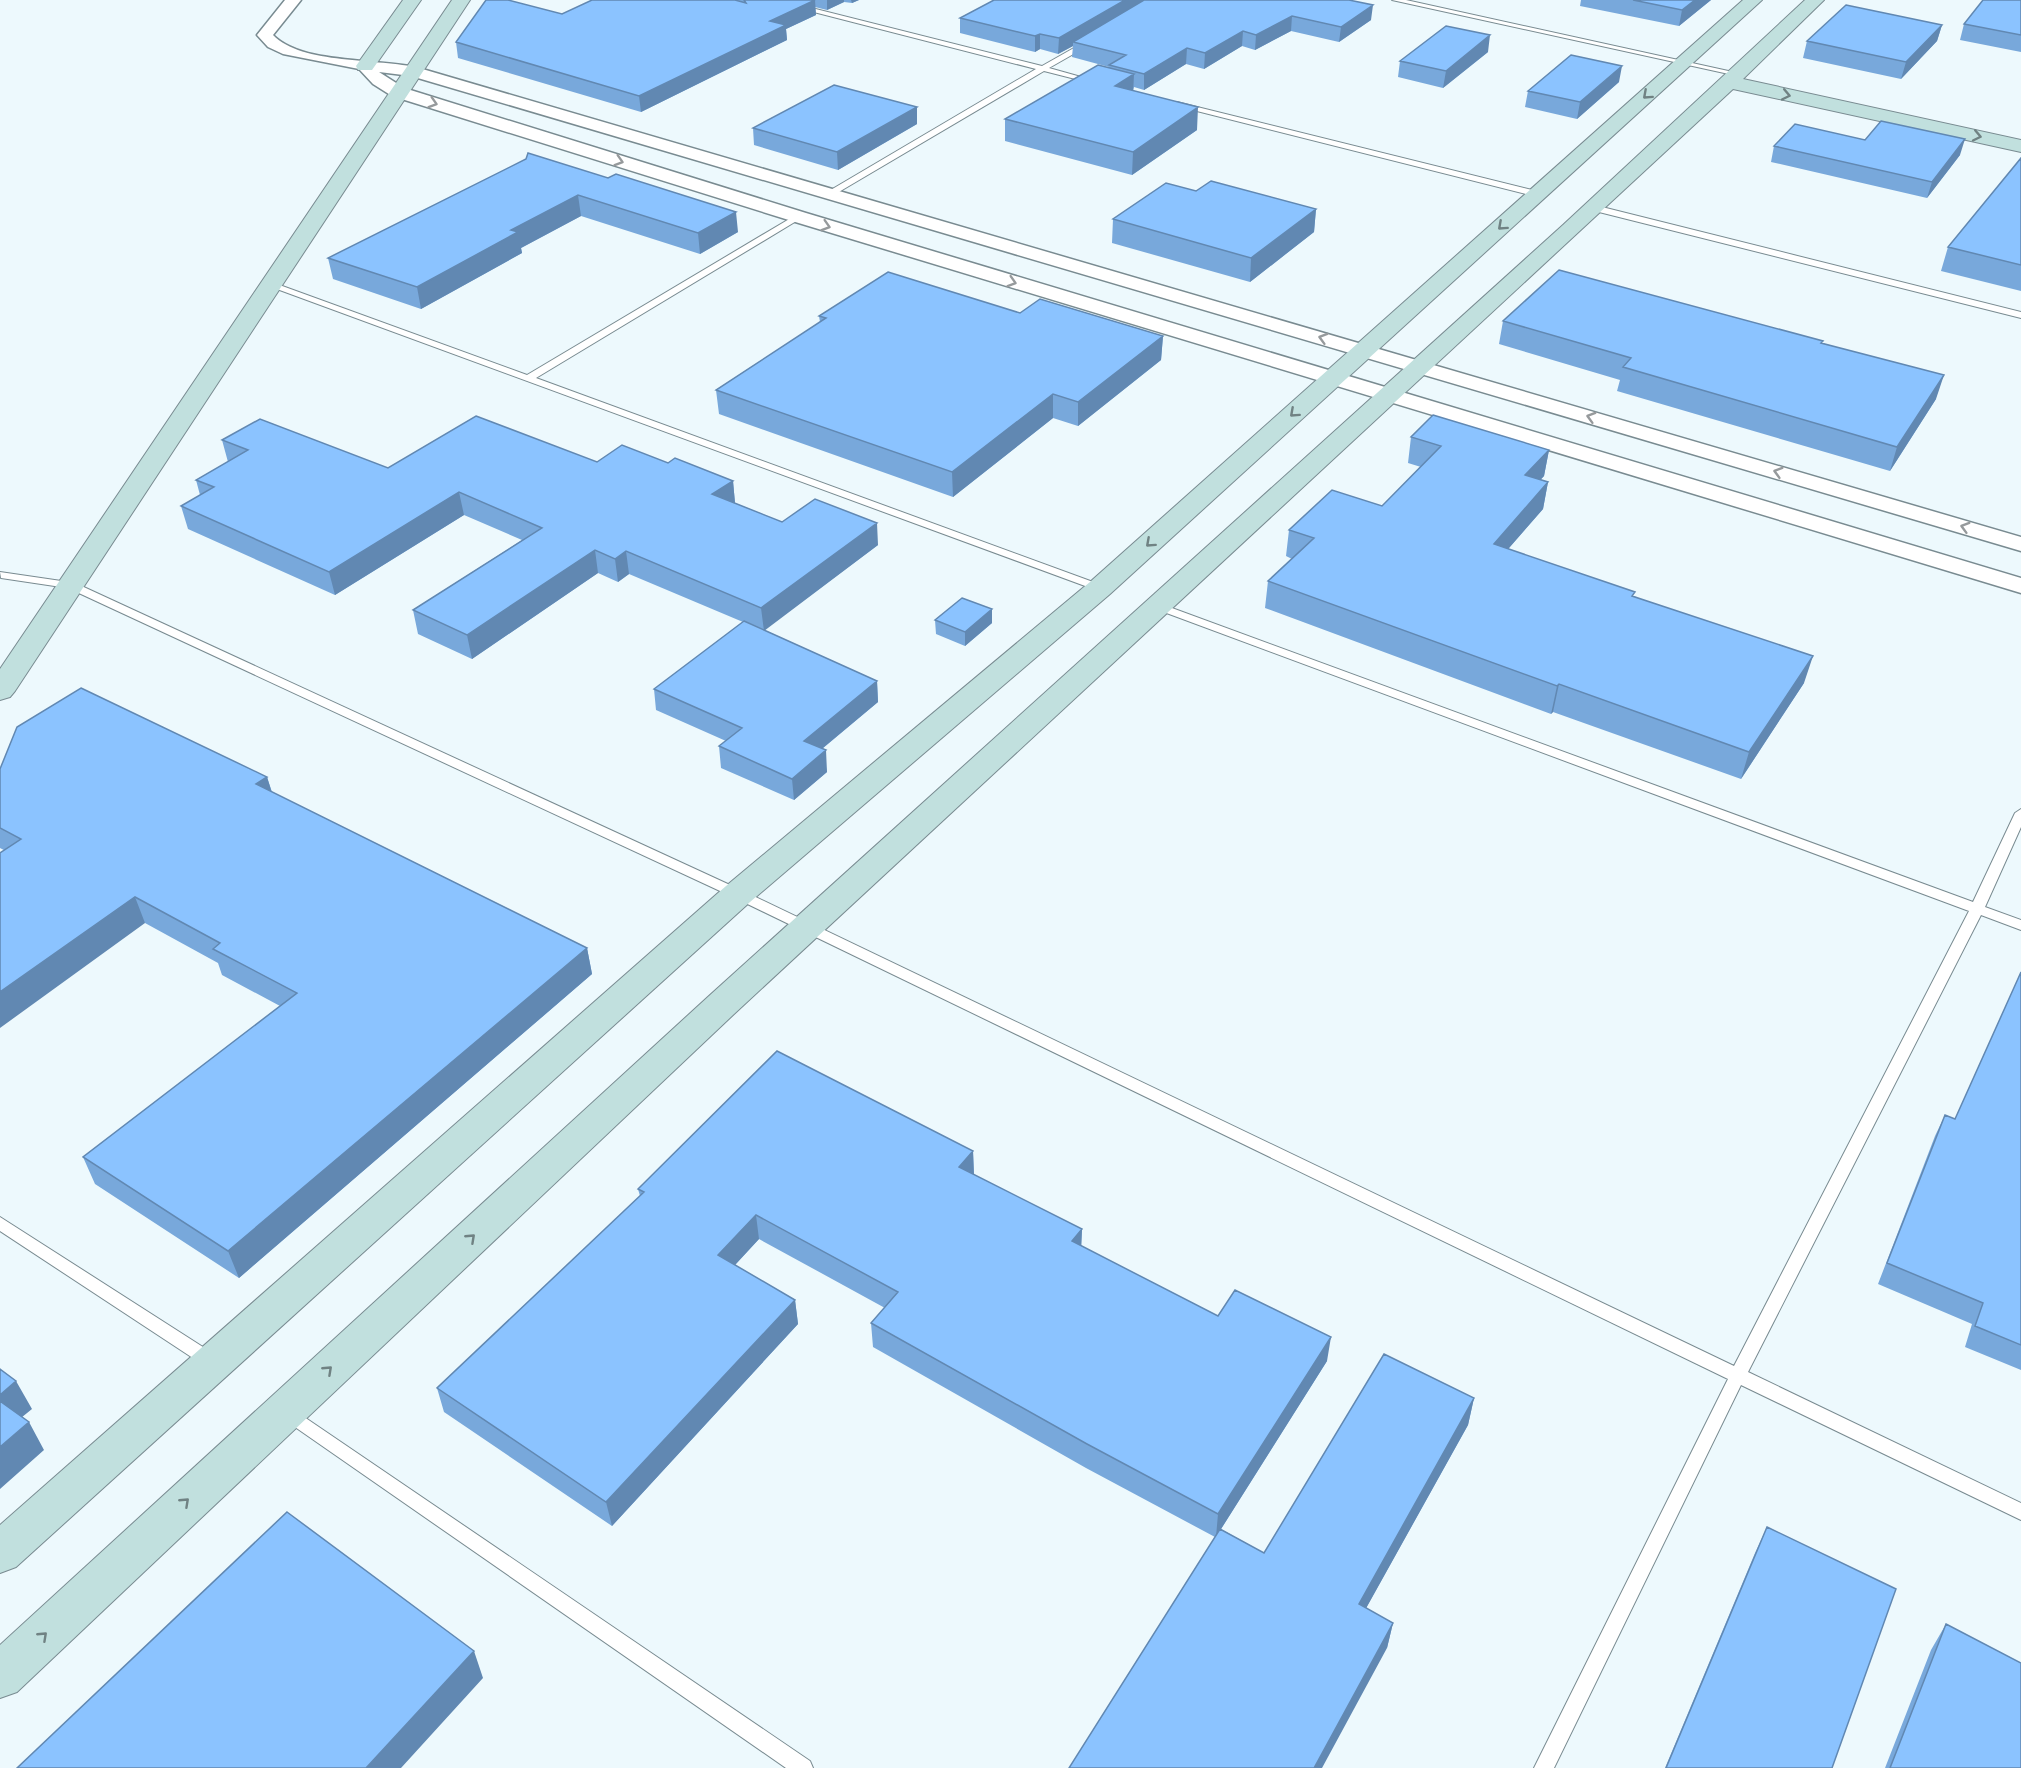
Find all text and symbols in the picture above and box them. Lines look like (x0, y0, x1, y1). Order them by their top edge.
one-way arrow (1781, 87, 1791, 100)
one-way arrow (1643, 88, 1653, 99)
one-way arrow (427, 96, 438, 108)
one-way arrow (1971, 129, 1981, 142)
one-way arrow (614, 154, 624, 166)
one-way arrow (820, 219, 831, 231)
one-way arrow (1498, 219, 1509, 230)
one-way arrow (1006, 275, 1017, 287)
one-way arrow (1318, 333, 1329, 345)
one-way arrow (1291, 406, 1301, 417)
one-way arrow (1586, 412, 1597, 424)
one-way arrow (1773, 467, 1784, 479)
one-way arrow (1960, 522, 1971, 534)
one-way arrow (1146, 536, 1156, 547)
one-way arrow (464, 1234, 475, 1245)
one-way arrow (321, 1366, 332, 1377)
one-way arrow (178, 1499, 189, 1510)
one-way arrow (35, 1632, 46, 1643)

